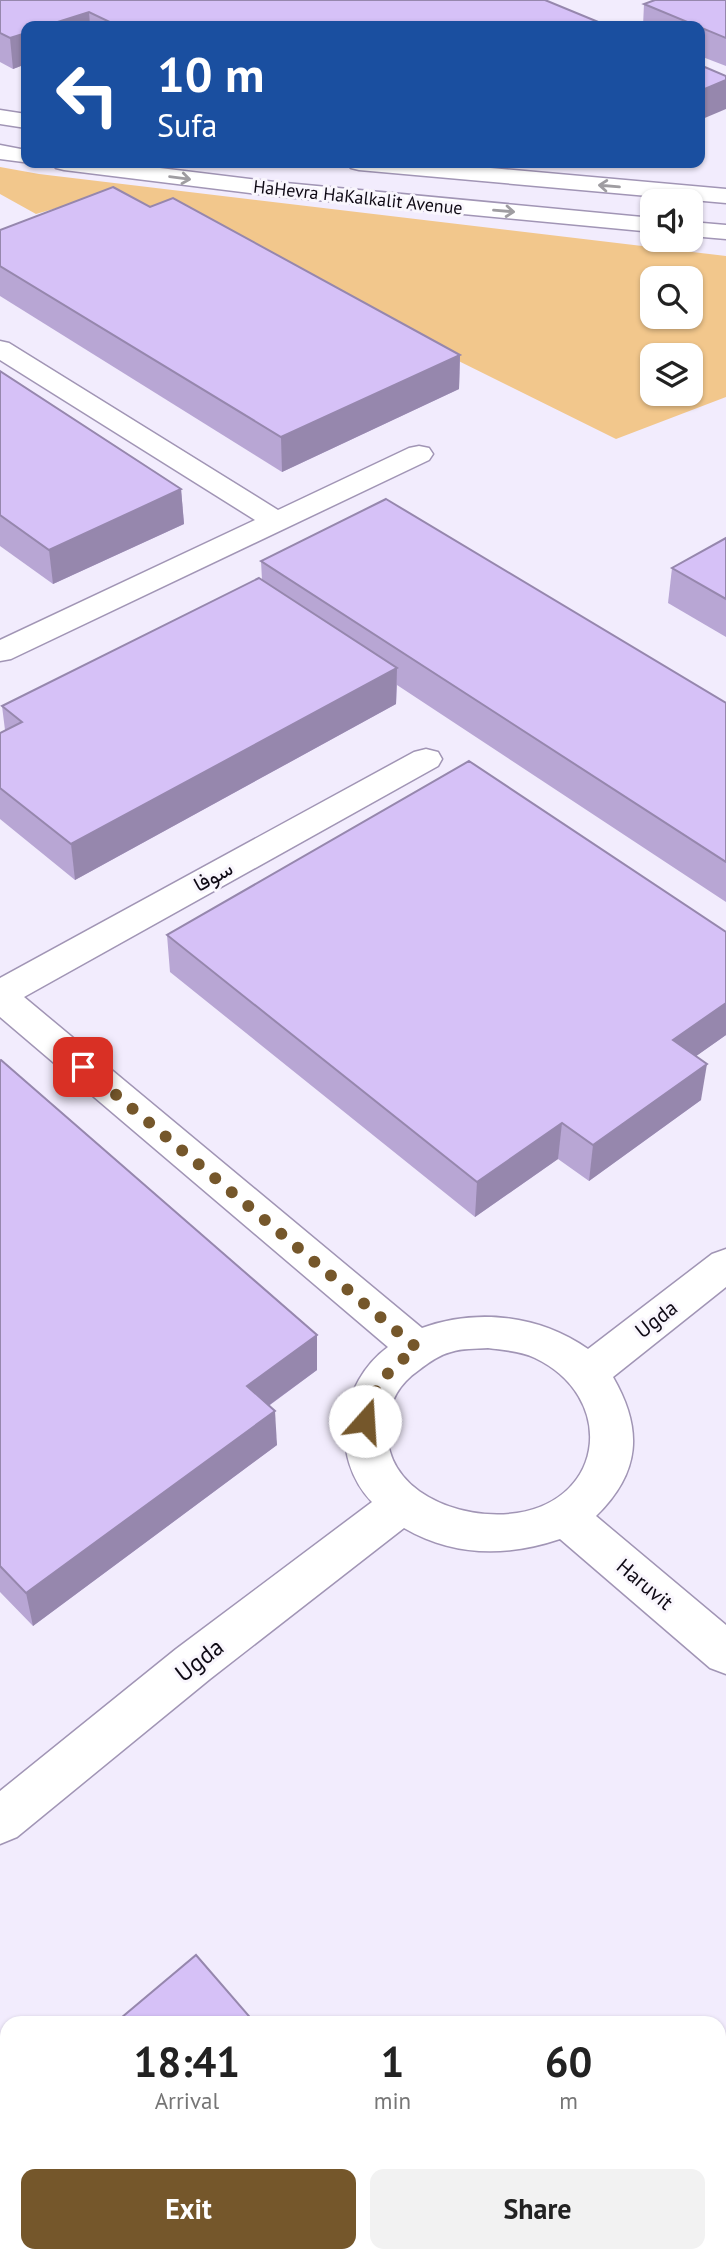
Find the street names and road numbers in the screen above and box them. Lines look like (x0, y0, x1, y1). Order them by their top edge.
street label: HaHevra HaKalkalit Avenue (252, 175, 464, 219)
street label: سوفا (189, 854, 237, 898)
street label: Ugda (629, 1294, 683, 1344)
street label: Haruvit (611, 1552, 679, 1616)
street label: Ugda (168, 1631, 230, 1689)

